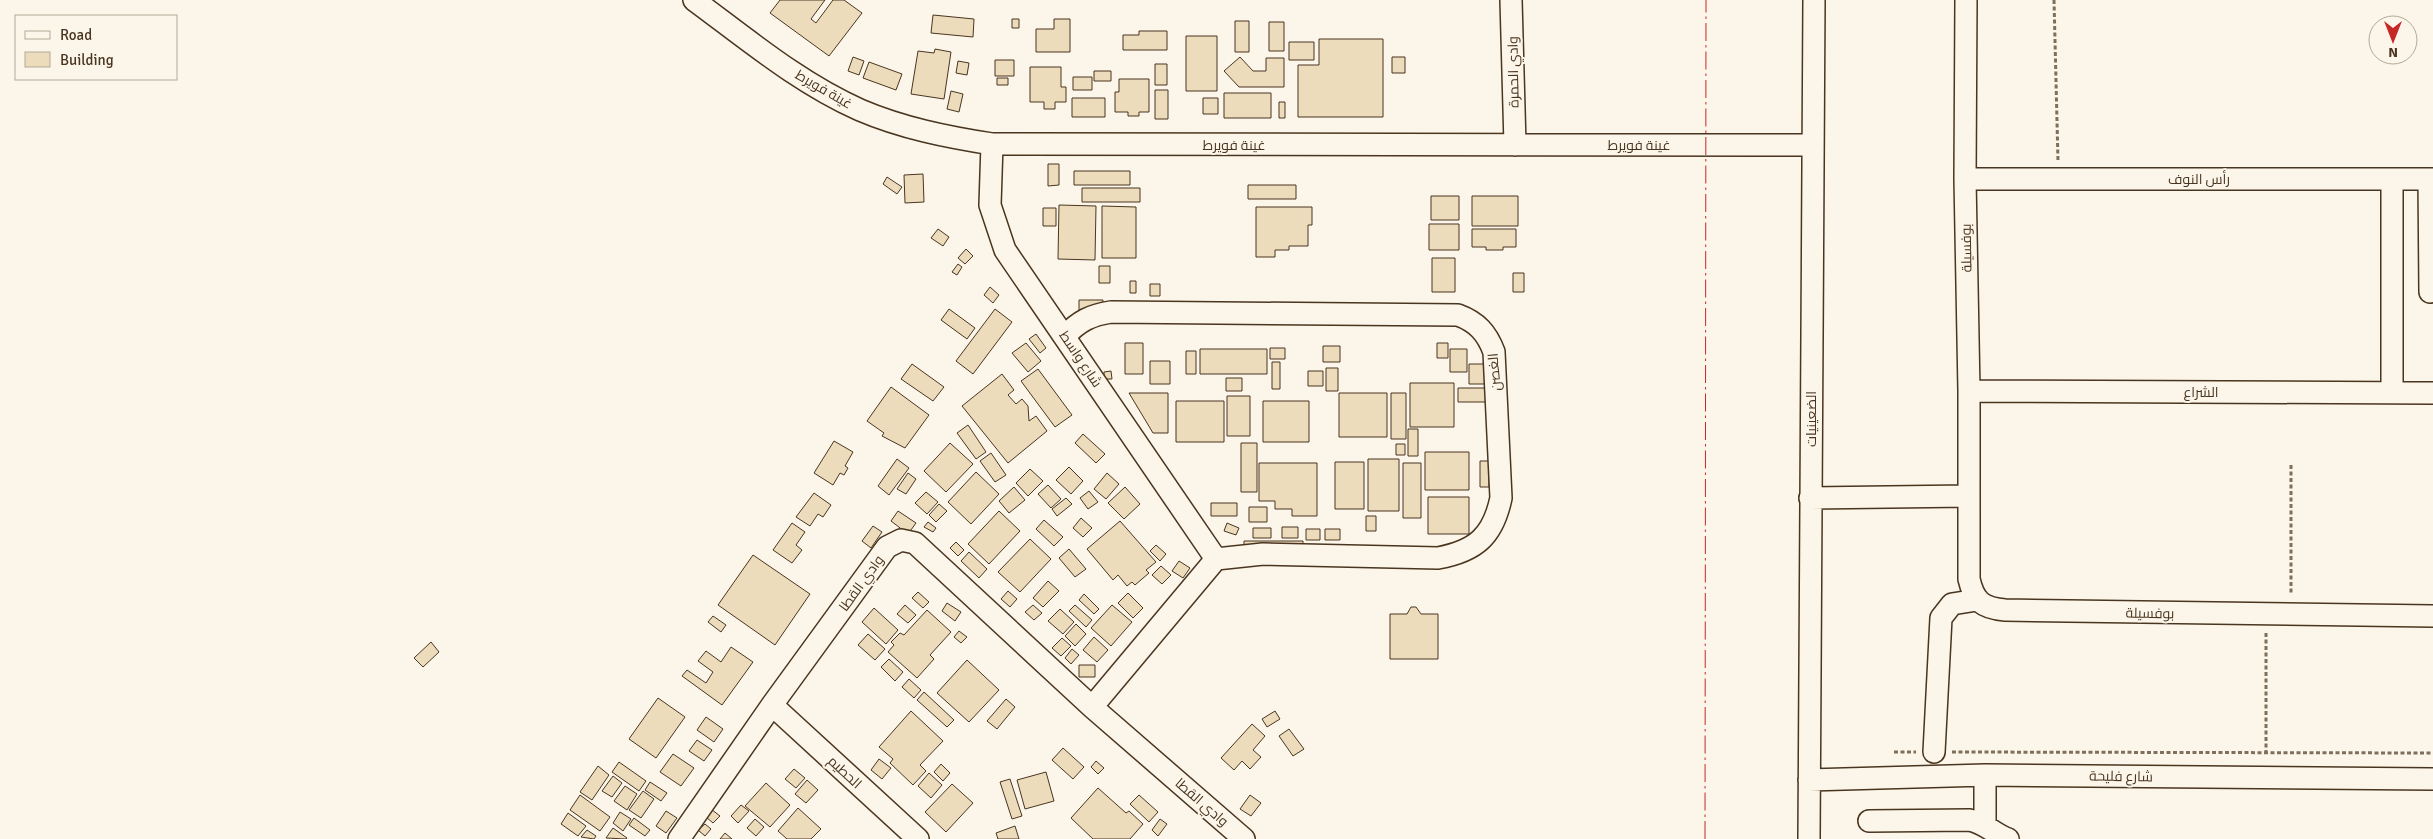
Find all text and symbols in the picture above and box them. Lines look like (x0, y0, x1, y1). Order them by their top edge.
legend (15, 15, 178, 80)
north arrow (2368, 15, 2418, 65)
text: Road (60, 26, 92, 44)
street label: وادي الحمرة (1504, 36, 1526, 108)
text: N (2388, 44, 2398, 61)
text: Building (60, 51, 114, 69)
street label: غينة فويرط (792, 66, 855, 113)
street label: غينة فويرط (1203, 137, 1265, 154)
street label: غينة فويرط (1608, 137, 1670, 154)
street label: رأس النوف (2168, 170, 2230, 188)
street label: بوفسيلة (1958, 223, 1975, 273)
street label: شارع واسط (1056, 328, 1106, 391)
street label: الغصن (1484, 352, 1505, 392)
street label: الشراع (2183, 384, 2219, 401)
street label: الضعينيات (1803, 391, 1820, 447)
street label: وادي القطا (835, 552, 890, 616)
street label: بوفسيلة (2125, 605, 2175, 622)
street label: الحطيم (824, 753, 865, 793)
street label: شارع فليحة (2089, 767, 2153, 786)
street label: وادي القطا (1170, 775, 1232, 832)

